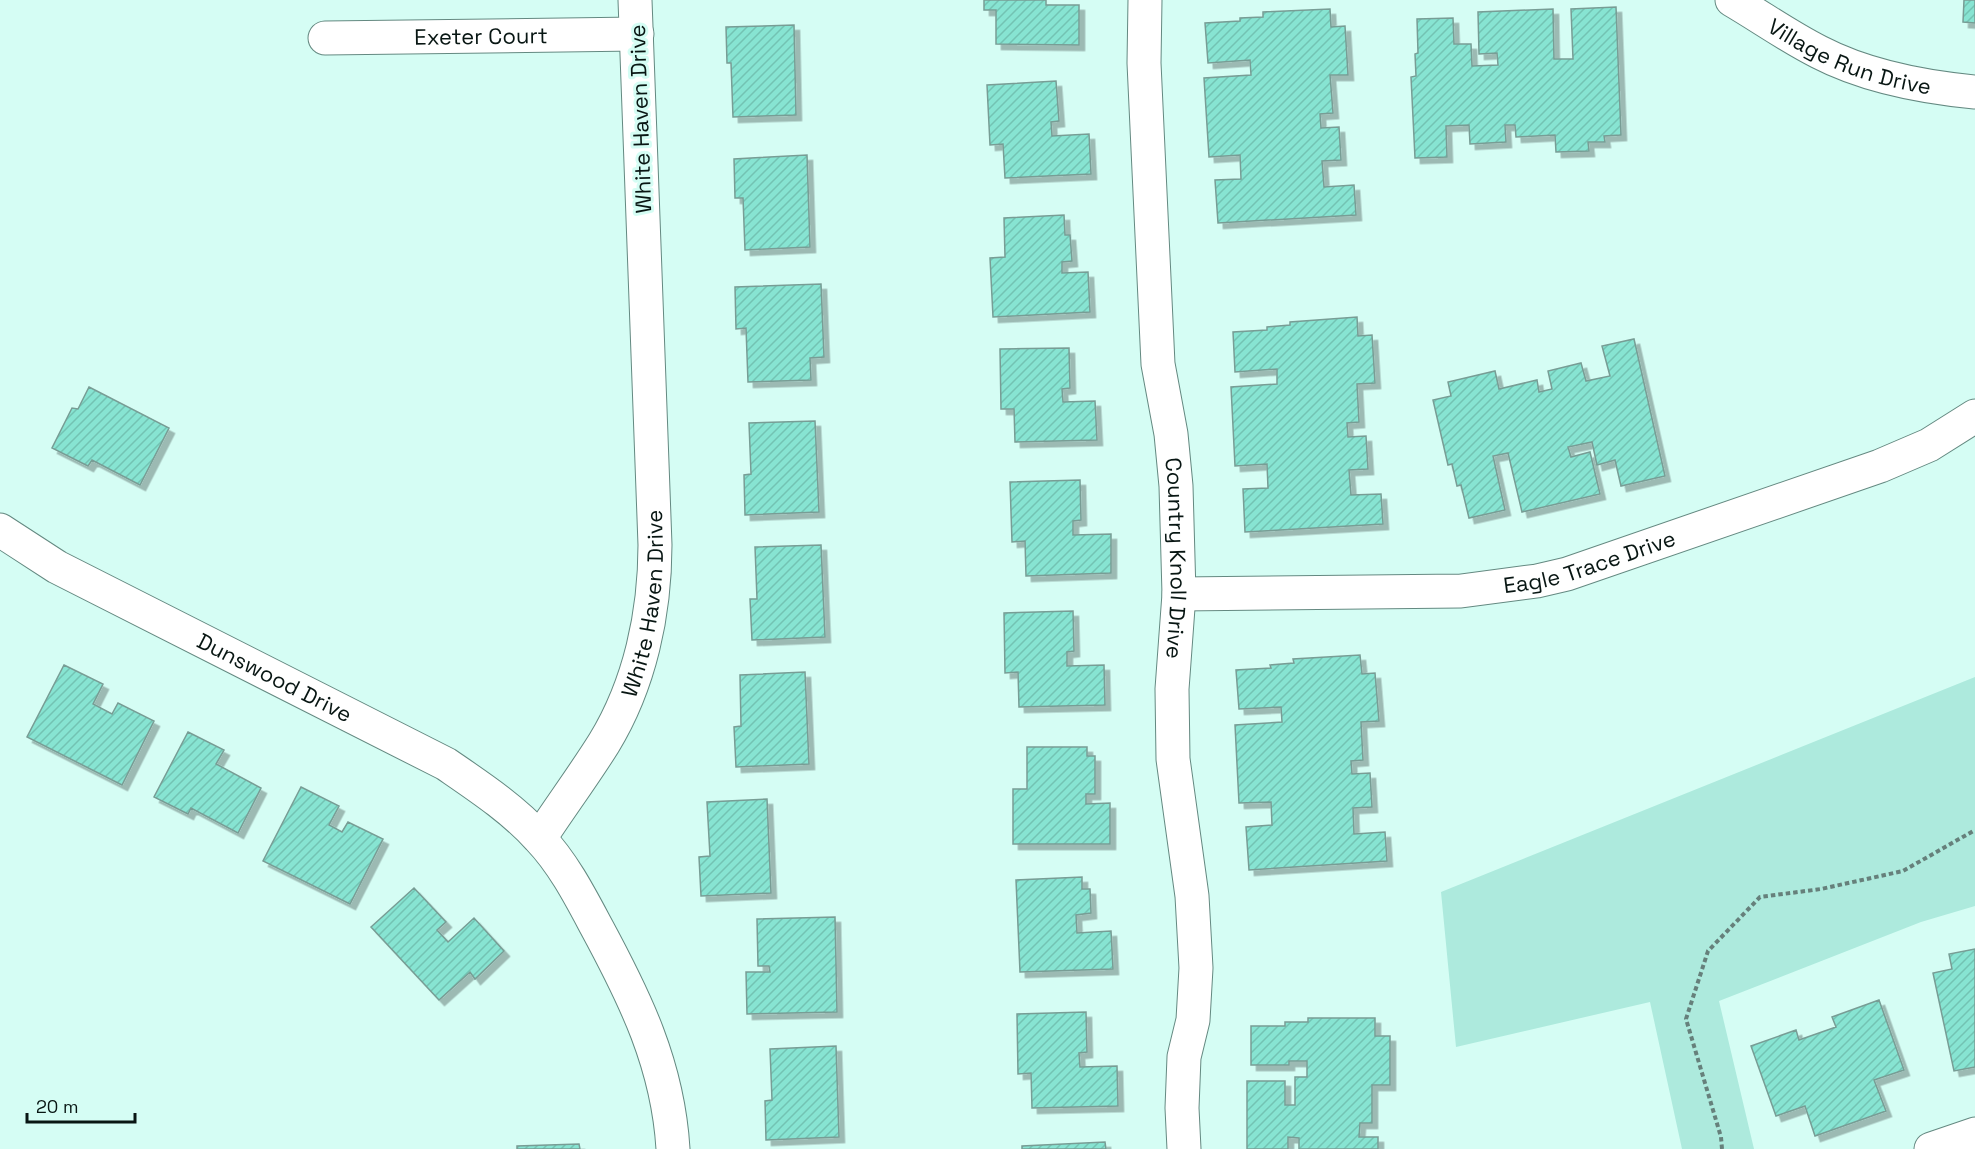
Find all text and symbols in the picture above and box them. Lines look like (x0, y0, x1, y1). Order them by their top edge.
street label: Village Run Drive (1763, 12, 1933, 100)
street label: Exeter Court (414, 21, 548, 51)
street label: White Haven Drive (623, 24, 657, 214)
street label: Country Knoll Drive (1159, 456, 1193, 660)
street label: White Haven Drive (614, 509, 669, 701)
street label: Eagle Trace Drive (1502, 524, 1679, 599)
street label: Dunswood Drive (192, 626, 357, 728)
scale bar (27, 1086, 135, 1124)
text: 20 m (36, 1095, 79, 1118)

